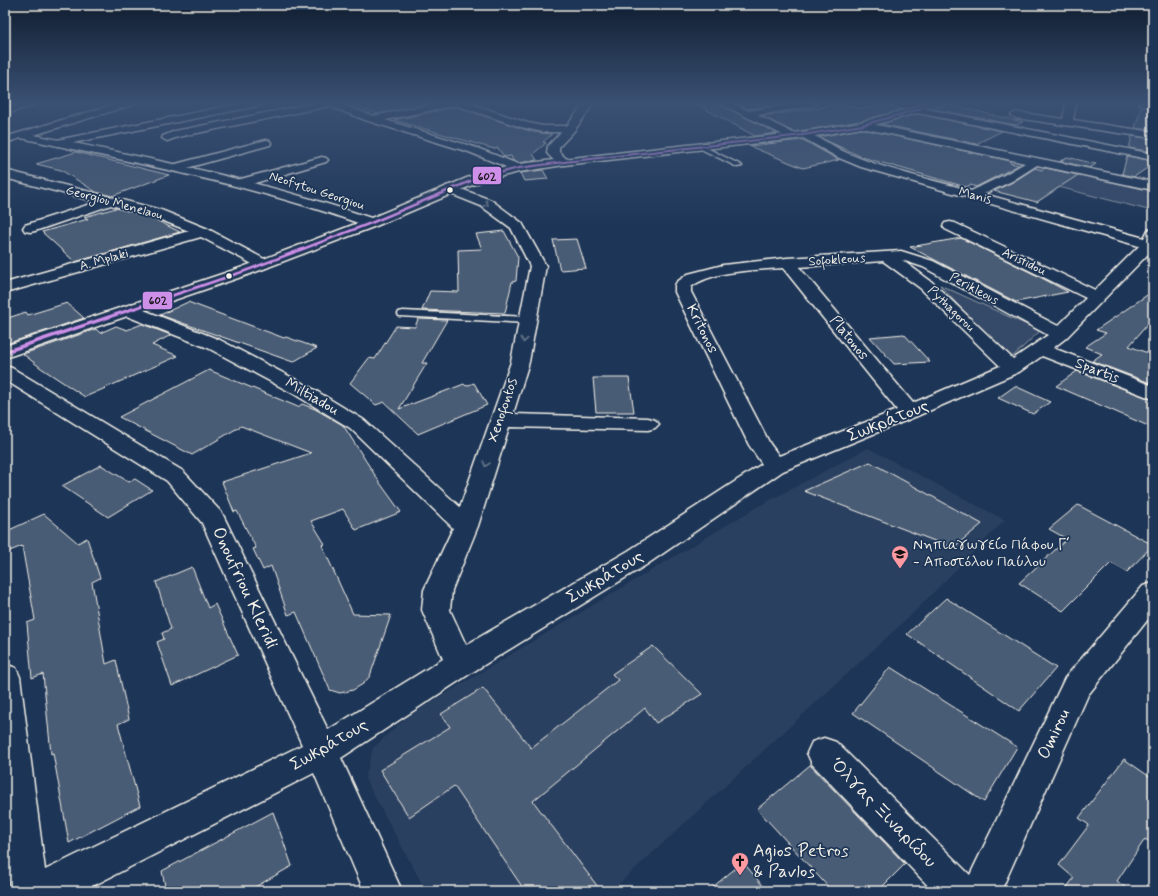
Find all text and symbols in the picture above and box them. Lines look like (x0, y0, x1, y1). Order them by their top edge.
line badge: 602 (472, 166, 502, 185)
street label: Neofytou Georgiou (267, 167, 367, 215)
text: 602 (478, 170, 497, 184)
street label: Georgiou Menelaou (63, 182, 165, 225)
street label: Manis (957, 183, 993, 209)
unlabelled marker (445, 185, 455, 195)
one-way arrow (482, 200, 489, 207)
street label: Aristidou (999, 244, 1049, 280)
street label: A. Mplaki (77, 245, 131, 275)
street label: Sofokleous (808, 250, 866, 272)
street label: Perikleous (946, 269, 1002, 309)
unlabelled marker (224, 271, 234, 281)
street label: Pythagorou (924, 282, 978, 336)
line badge: 602 (142, 291, 173, 310)
text: 602 (149, 294, 168, 308)
street label: Kritonos (681, 301, 723, 357)
street label: Platonos (825, 311, 873, 365)
one-way arrow (520, 337, 529, 343)
street label: Spartis (1072, 353, 1122, 389)
street label: Miltiadou (281, 373, 343, 421)
street label: Xenofontos (483, 375, 525, 445)
street label: Σωκράτους (844, 394, 933, 448)
one-way arrow (482, 460, 491, 467)
street label: Onoufriou Kleridi (206, 523, 284, 653)
place label: Νηπιαγωγείο Πάφου Γ΄ - Αποστόλου Παύλου (913, 535, 1075, 572)
street label: Σωκράτους (562, 544, 648, 609)
school or university icon: Νηπιαγωγείο Πάφου Γ΄ - Αποστόλου Παύλου (890, 544, 910, 569)
street label: Omirou (1032, 705, 1076, 763)
street label: Σωκράτους (286, 713, 372, 777)
street label: Όλγας Ξιναρίδου (824, 753, 942, 873)
place label: Agios Petros & Pavlos (753, 839, 849, 884)
church icon: Agios Petros & Pavlos (730, 851, 750, 876)

